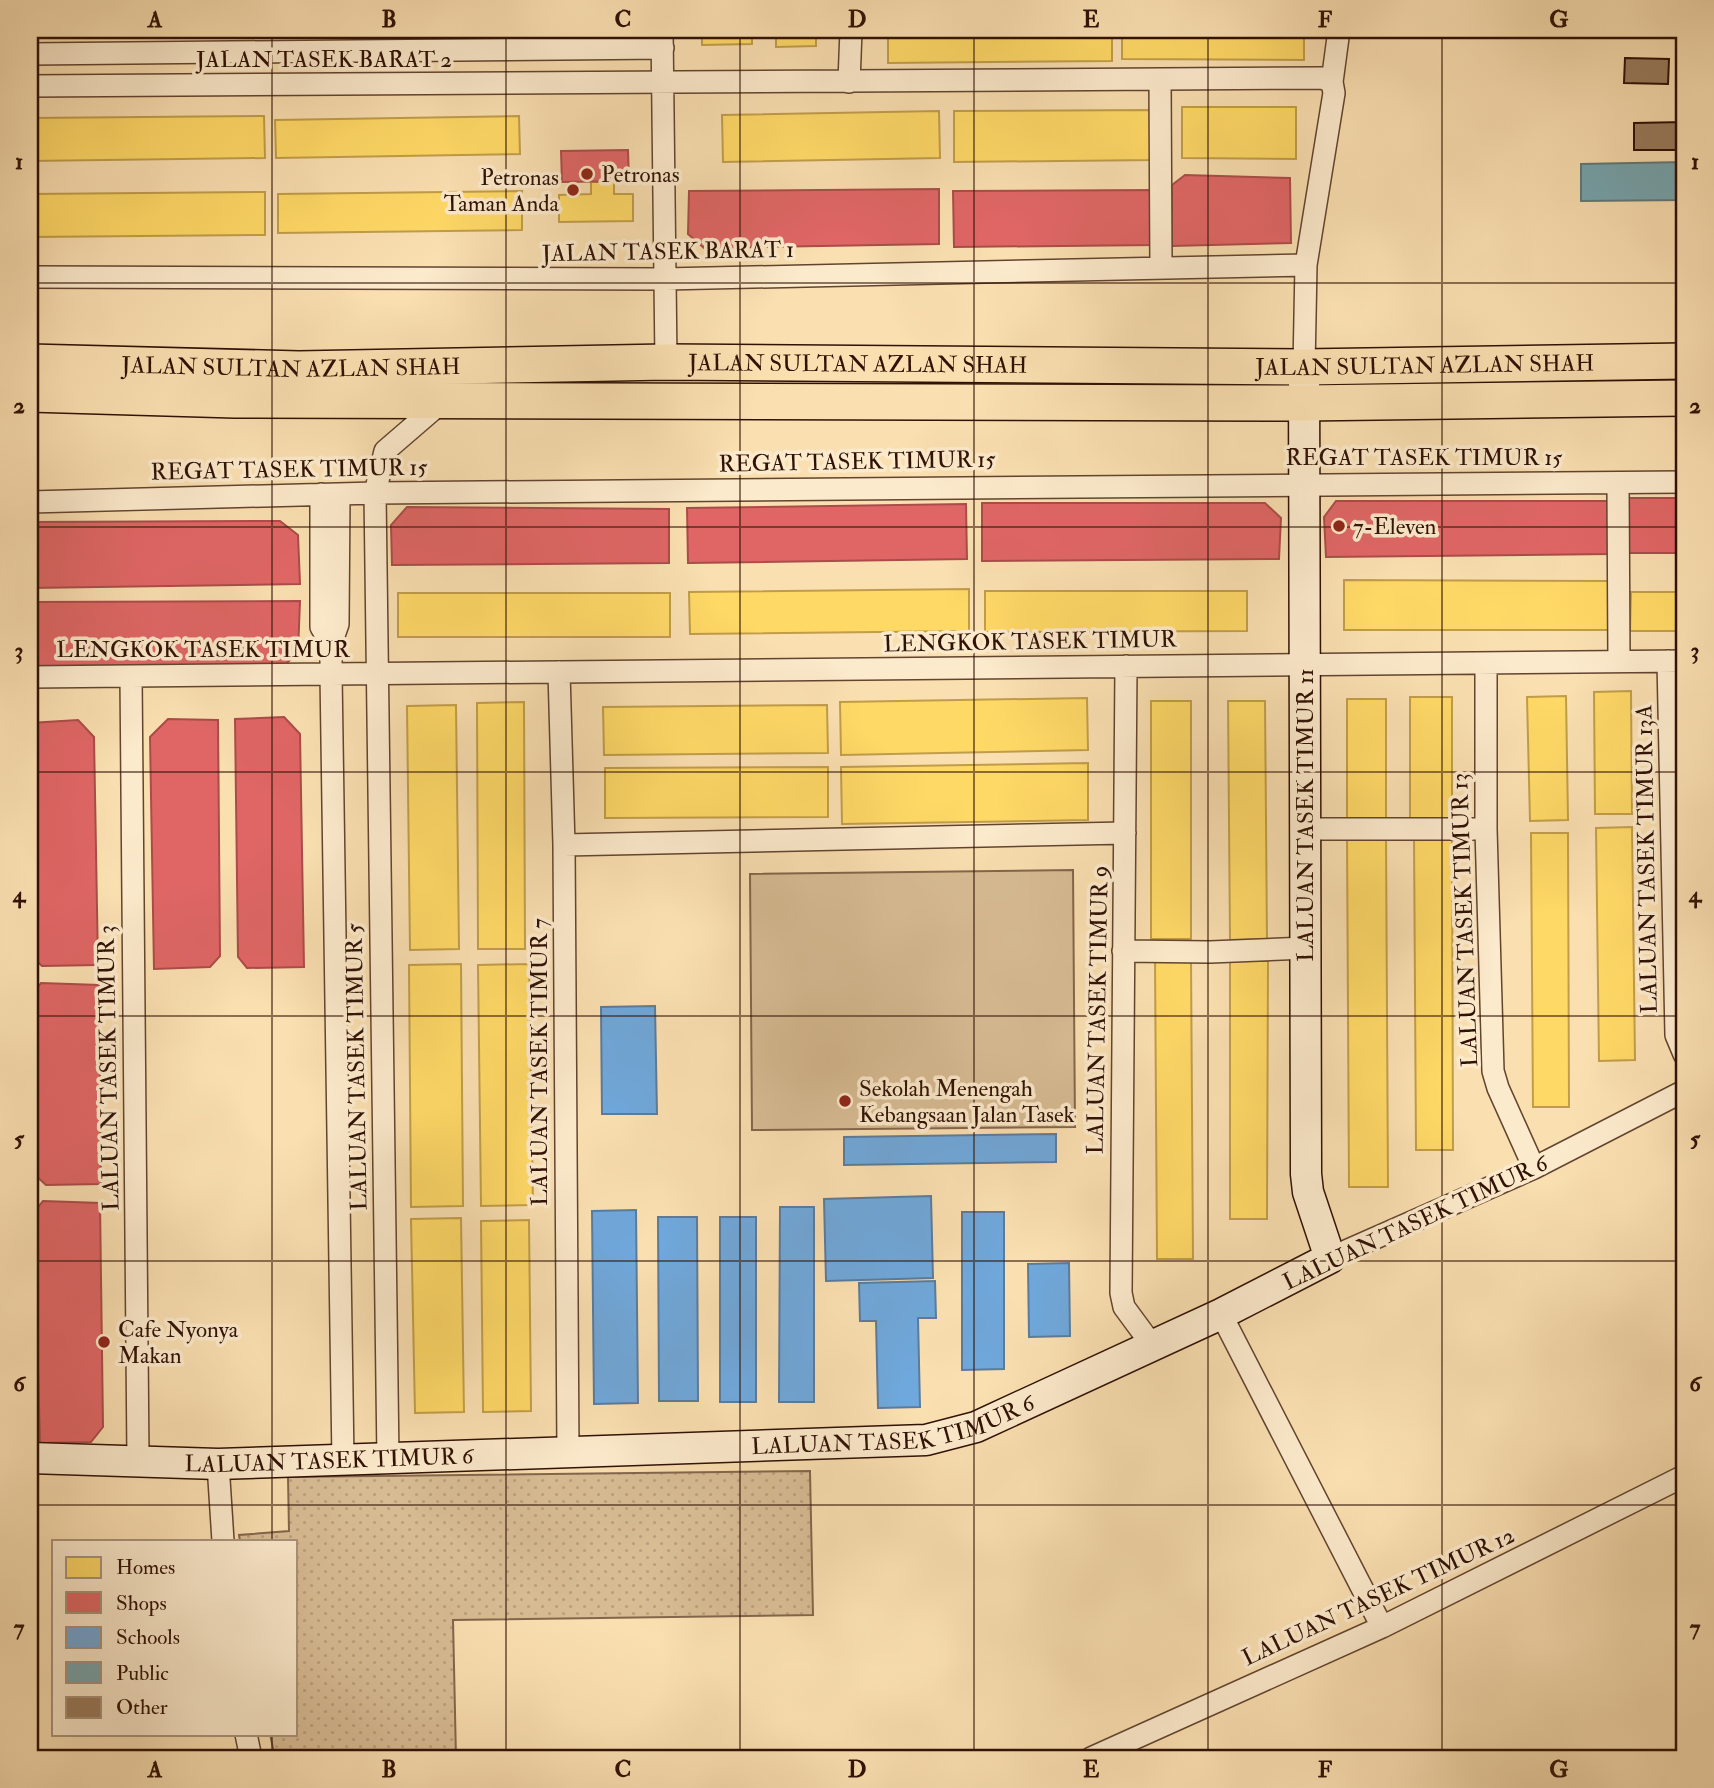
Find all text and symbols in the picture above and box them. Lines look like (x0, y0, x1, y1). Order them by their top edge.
text: A (147, 5, 163, 34)
text: B (381, 5, 397, 34)
text: C (615, 5, 631, 34)
text: D (848, 5, 866, 34)
text: E (1083, 5, 1100, 34)
text: F (1318, 5, 1333, 34)
text: G (1549, 5, 1569, 34)
street label: JALAN TASEK BARAT 2 (195, 45, 452, 74)
text: 1 (15, 147, 23, 176)
text: 1 (1691, 147, 1699, 176)
place label: Petronas (601, 160, 680, 189)
place label: Petronas Taman Anda (444, 163, 560, 218)
marker: Petronas (579, 166, 595, 182)
marker: Petronas Taman Anda (565, 182, 581, 198)
street label: JALAN TASEK BARAT 1 (541, 235, 794, 268)
street label: JALAN SULTAN AZLAN SHAH (687, 348, 1027, 380)
street label: JALAN SULTAN AZLAN SHAH (1254, 348, 1595, 382)
street label: JALAN SULTAN AZLAN SHAH (120, 350, 461, 384)
text: 2 (13, 391, 25, 420)
text: 2 (1689, 391, 1701, 420)
street label: REGAT TASEK TIMUR 15 (1286, 443, 1562, 472)
street label: REGAT TASEK TIMUR 15 (718, 445, 996, 478)
street label: REGAT TASEK TIMUR 15 (150, 453, 428, 486)
place label: 7-Eleven (1353, 512, 1437, 541)
marker: 7-Eleven (1331, 518, 1347, 534)
street label: LENGKOK TASEK TIMUR (883, 624, 1177, 659)
street label: LENGKOK TASEK TIMUR (56, 635, 350, 664)
text: 3 (15, 636, 23, 665)
text: 3 (1691, 636, 1699, 665)
street label: LALUAN TASEK TIMUR 11 (1291, 668, 1320, 962)
street label: LALUAN TASEK TIMUR 13A (1629, 704, 1664, 1014)
street label: LALUAN TASEK TIMUR 13 (1445, 772, 1484, 1068)
street label: LALUAN TASEK TIMUR 9 (1080, 865, 1115, 1155)
text: 4 (12, 880, 27, 909)
text: 4 (1688, 880, 1703, 909)
street label: LALUAN TASEK TIMUR 7 (525, 918, 554, 1206)
street label: LALUAN TASEK TIMUR 5 (339, 923, 374, 1211)
street label: LALUAN TASEK TIMUR 3 (92, 925, 125, 1211)
place label: Sekolah Menengah Kebangsaan Jalan Tasek (859, 1074, 1075, 1129)
marker: Sekolah Menengah Kebangsaan Jalan Tasek (837, 1093, 853, 1109)
text: 5 (14, 1124, 25, 1153)
text: 5 (1690, 1124, 1701, 1153)
street label: LALUAN TASEK TIMUR 6 (1278, 1148, 1553, 1297)
place label: Cafe Nyonya Makan (118, 1315, 239, 1370)
marker: Cafe Nyonya Makan (96, 1334, 112, 1350)
text: 6 (13, 1369, 27, 1398)
text: 6 (1689, 1369, 1703, 1398)
street label: LALUAN TASEK TIMUR 6 (751, 1388, 1040, 1461)
street label: LALUAN TASEK TIMUR 6 (184, 1441, 475, 1479)
street label: LALUAN TASEK TIMUR 12 (1237, 1521, 1519, 1672)
legend (52, 1540, 298, 1736)
text: Homes (116, 1554, 175, 1581)
text: Shops (116, 1590, 167, 1617)
text: 7 (14, 1613, 25, 1642)
text: 7 (1690, 1613, 1701, 1642)
text: Schools (116, 1624, 180, 1651)
text: Public (116, 1660, 169, 1687)
text: Other (116, 1694, 168, 1721)
text: A (147, 1755, 163, 1784)
text: B (381, 1755, 397, 1784)
text: C (615, 1755, 631, 1784)
text: D (848, 1755, 866, 1784)
text: E (1083, 1755, 1100, 1784)
text: F (1318, 1755, 1333, 1784)
text: G (1549, 1755, 1569, 1784)

